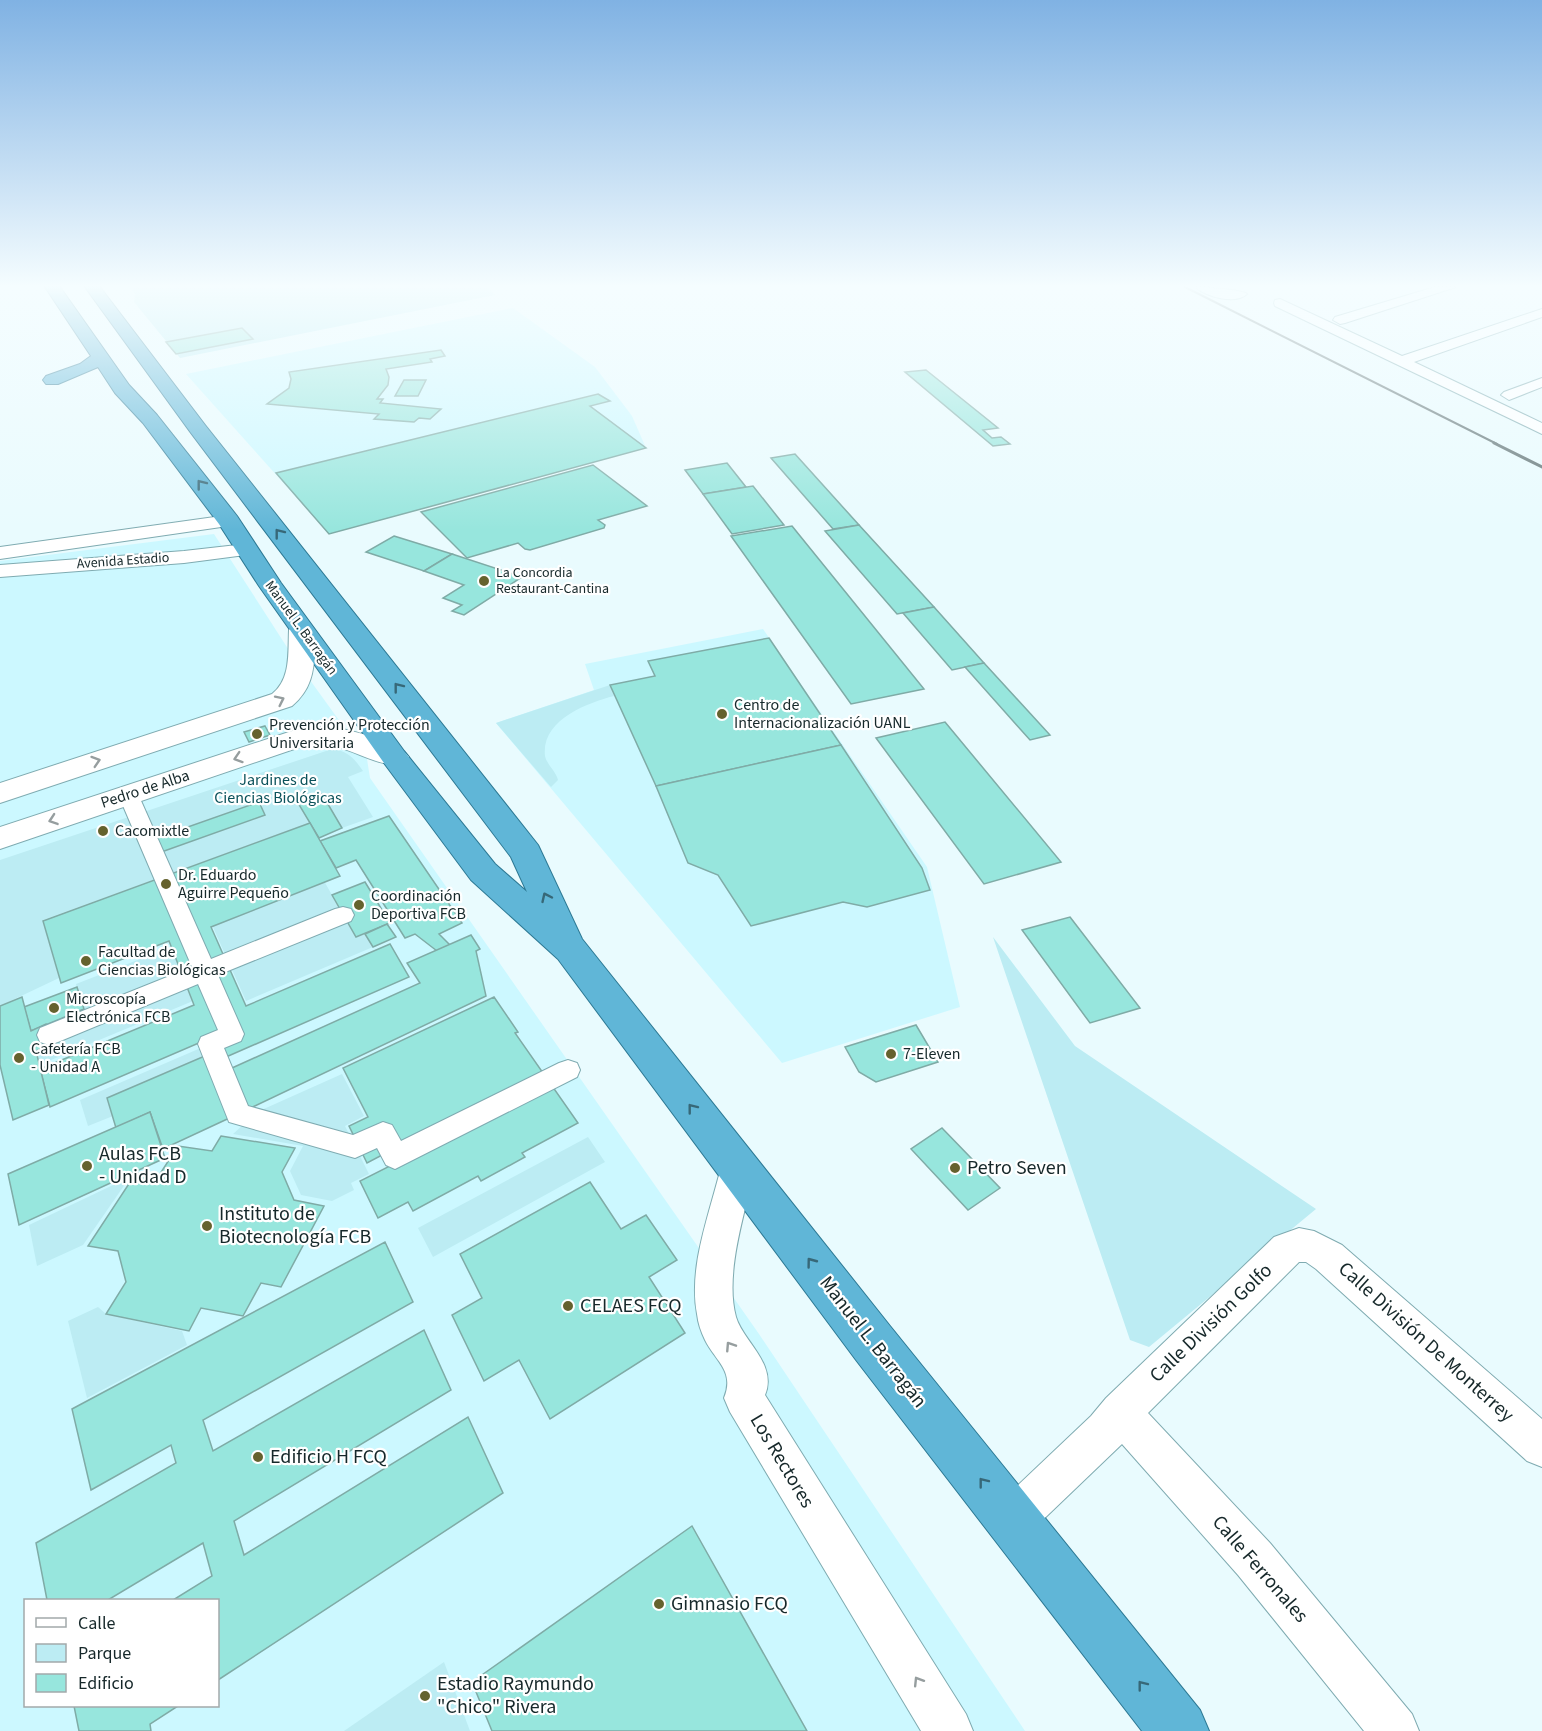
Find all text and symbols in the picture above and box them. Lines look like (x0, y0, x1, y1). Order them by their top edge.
one-way arrow (197, 480, 208, 491)
one-way arrow (275, 528, 286, 539)
street label: Avenida Estadio (76, 548, 170, 574)
place label: La Concordia Restaurant-Cantina (496, 563, 609, 599)
marker: La Concordia Restaurant-Cantina (477, 574, 491, 588)
street label: Manuel L. Barragán (260, 577, 342, 679)
one-way arrow (395, 683, 406, 694)
place label: Centro de Internacionalización UANL (734, 694, 911, 734)
one-way arrow (274, 695, 285, 707)
marker: Centro de Internacionalización UANL (715, 707, 729, 721)
place label: Prevención y Protección Universitaria (269, 714, 430, 754)
marker: Prevención y Protección Universitaria (250, 727, 264, 741)
one-way arrow (233, 751, 244, 763)
one-way arrow (90, 756, 100, 769)
street label: Pedro de Alba (98, 764, 192, 814)
park label: Jardines de Ciencias Biológicas (214, 769, 342, 809)
one-way arrow (48, 812, 59, 825)
place label: Cacomixtle (115, 820, 189, 842)
marker: Cacomixtle (96, 824, 110, 838)
place label: Dr. Eduardo Aguirre Pequeño (178, 864, 289, 904)
marker: Dr. Eduardo Aguirre Pequeño (159, 877, 173, 891)
place label: Coordinación Deportiva FCB (371, 885, 466, 925)
one-way arrow (542, 892, 554, 903)
marker: Coordinación Deportiva FCB (352, 898, 366, 912)
place label: Facultad de Ciencias Biológicas (98, 941, 226, 981)
marker: Facultad de Ciencias Biológicas (79, 954, 93, 968)
place label: Microscopía Electrónica FCB (66, 988, 170, 1028)
marker: Microscopía Electrónica FCB (47, 1001, 61, 1015)
place label: Cafetería FCB - Unidad A (31, 1038, 121, 1078)
place label: 7-Eleven (903, 1043, 961, 1065)
marker: 7-Eleven (884, 1047, 898, 1061)
marker: Cafetería FCB - Unidad A (12, 1051, 26, 1065)
one-way arrow (689, 1103, 700, 1114)
place label: Aulas FCB - Unidad D (99, 1140, 187, 1191)
place label: Petro Seven (967, 1154, 1067, 1182)
marker: Aulas FCB - Unidad D (80, 1159, 94, 1173)
marker: Petro Seven (948, 1161, 962, 1175)
place label: Instituto de Biotecnología FCB (219, 1200, 371, 1251)
marker: Instituto de Biotecnología FCB (200, 1219, 214, 1233)
street label: Calle División De Monterrey (1332, 1255, 1521, 1429)
street label: Calle División Golfo (1143, 1257, 1279, 1389)
one-way arrow (808, 1258, 819, 1269)
street label: Manuel L. Barragán (813, 1270, 933, 1414)
place label: CELAES FCQ (580, 1292, 682, 1320)
marker: CELAES FCQ (561, 1299, 575, 1313)
one-way arrow (726, 1342, 737, 1353)
street label: Los Rectores (743, 1409, 821, 1513)
place label: Edificio H FCQ (270, 1443, 387, 1471)
marker: Edificio H FCQ (251, 1450, 265, 1464)
one-way arrow (979, 1478, 990, 1489)
street label: Calle Ferronales (1205, 1509, 1315, 1629)
place label: Gimnasio FCQ (671, 1590, 788, 1618)
marker: Gimnasio FCQ (652, 1597, 666, 1611)
legend (24, 1599, 219, 1707)
text: Calle (78, 1611, 116, 1636)
text: Parque (78, 1641, 131, 1666)
place label: Estadio Raymundo "Chico" Rivera (437, 1670, 594, 1721)
text: Edificio (78, 1671, 134, 1696)
one-way arrow (914, 1677, 925, 1688)
one-way arrow (1139, 1681, 1150, 1692)
marker: Estadio Raymundo "Chico" Rivera (418, 1689, 432, 1703)

